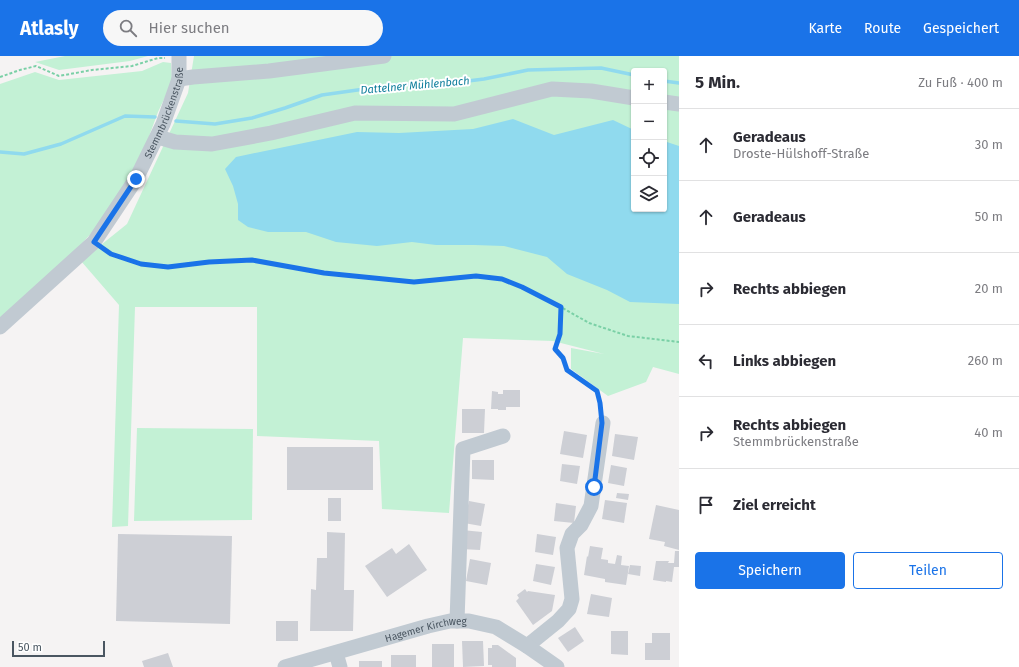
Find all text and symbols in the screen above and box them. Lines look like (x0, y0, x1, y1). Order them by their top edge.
search box (103, 10, 383, 46)
text: Atlasly (20, 17, 79, 40)
icon: search (117, 17, 139, 39)
text: Hier suchen (149, 19, 230, 37)
text: Karte (808, 20, 842, 37)
text: Route (864, 20, 901, 37)
text: Gespeichert (923, 20, 999, 37)
street label: Stemmbrückenstraße (142, 67, 186, 160)
map controls (631, 68, 667, 212)
button: + (631, 68, 667, 104)
text: 5 Min. (695, 72, 740, 93)
water label: Dattelner Mühlenbach (360, 74, 470, 97)
text: Zu Fuß · 400 m (918, 75, 1003, 90)
button: − (631, 104, 667, 140)
text: Geradeaus (733, 128, 806, 146)
icon: ahead (695, 134, 717, 156)
text: 30 m (975, 137, 1003, 152)
button: locate (631, 140, 667, 176)
text: Droste-Hülshoff-Straße (733, 146, 869, 161)
route end (127, 170, 145, 188)
button: layers (631, 176, 667, 212)
icon: ahead (695, 206, 717, 228)
text: Geradeaus (733, 208, 806, 226)
text: 50 m (975, 209, 1003, 224)
icon: right (695, 278, 717, 300)
text: Rechts abbiegen (733, 280, 846, 298)
text: 20 m (975, 281, 1003, 296)
icon: left (695, 350, 717, 372)
text: Links abbiegen (733, 352, 836, 370)
text: 260 m (968, 353, 1003, 368)
text: Rechts abbiegen (733, 416, 846, 434)
icon: right (695, 422, 717, 444)
text: 40 m (974, 425, 1003, 440)
text: Stemmbrückenstraße (733, 434, 859, 449)
route start (585, 478, 603, 496)
icon: arrive (695, 494, 717, 516)
text: Ziel erreicht (733, 496, 816, 514)
button: Speichern (695, 552, 845, 589)
button: Teilen (853, 552, 1003, 589)
street label: Hagemer Kirchweg (384, 616, 467, 645)
scale bar (12, 639, 105, 658)
text: 50 m (18, 641, 42, 654)

